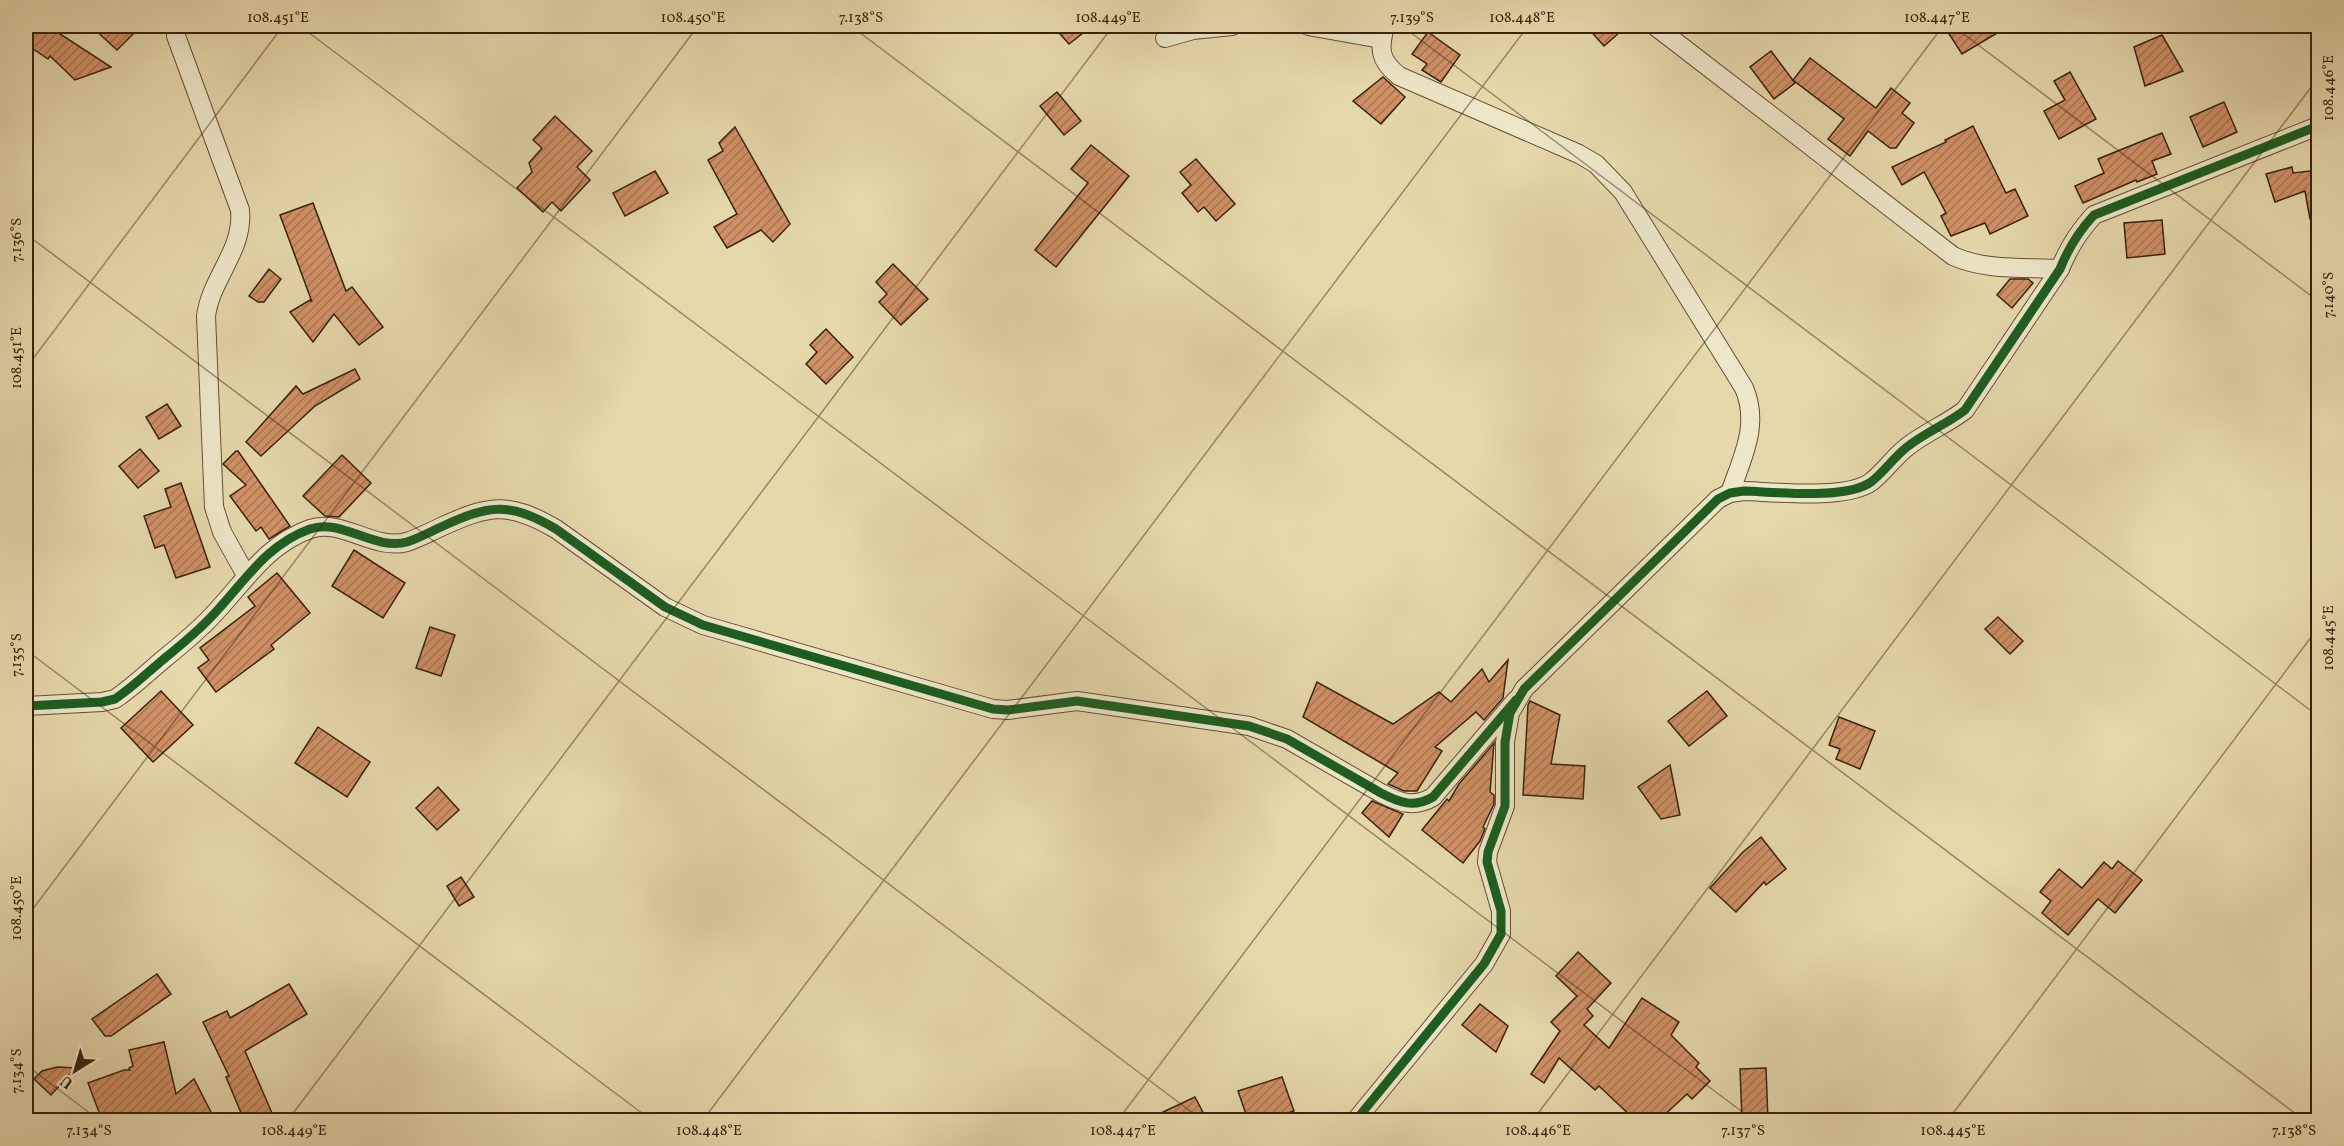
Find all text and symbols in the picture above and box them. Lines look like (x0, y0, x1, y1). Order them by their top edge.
text: 108.451°E (247, 8, 309, 29)
text: 108.450°E (661, 8, 725, 29)
text: 7.138°S (839, 8, 883, 29)
text: 108.449°E (1075, 8, 1141, 29)
text: 7.139°S (1390, 8, 1434, 29)
text: 108.448°E (1489, 8, 1555, 29)
text: 108.447°E (1904, 8, 1970, 29)
text: 108.446°E (2319, 55, 2340, 121)
text: 7.136°S (7, 218, 28, 262)
text: 7.140°S (2319, 272, 2340, 318)
text: 108.451°E (7, 327, 28, 389)
text: 108.445°E (2319, 605, 2340, 671)
text: 7.135°S (7, 633, 28, 677)
text: 108.450°E (7, 876, 28, 940)
north arrow (45, 1041, 105, 1101)
text: 7.134°S (7, 1048, 28, 1094)
text: U (56, 1069, 78, 1093)
text: 7.134°S (66, 1121, 112, 1142)
text: 108.449°E (261, 1121, 327, 1142)
text: 108.448°E (676, 1121, 742, 1142)
text: 108.447°E (1090, 1121, 1156, 1142)
text: 108.446°E (1505, 1121, 1571, 1142)
text: 7.137°S (1721, 1121, 1765, 1142)
text: 108.445°E (1920, 1121, 1986, 1142)
text: 7.138°S (2272, 1121, 2316, 1142)

